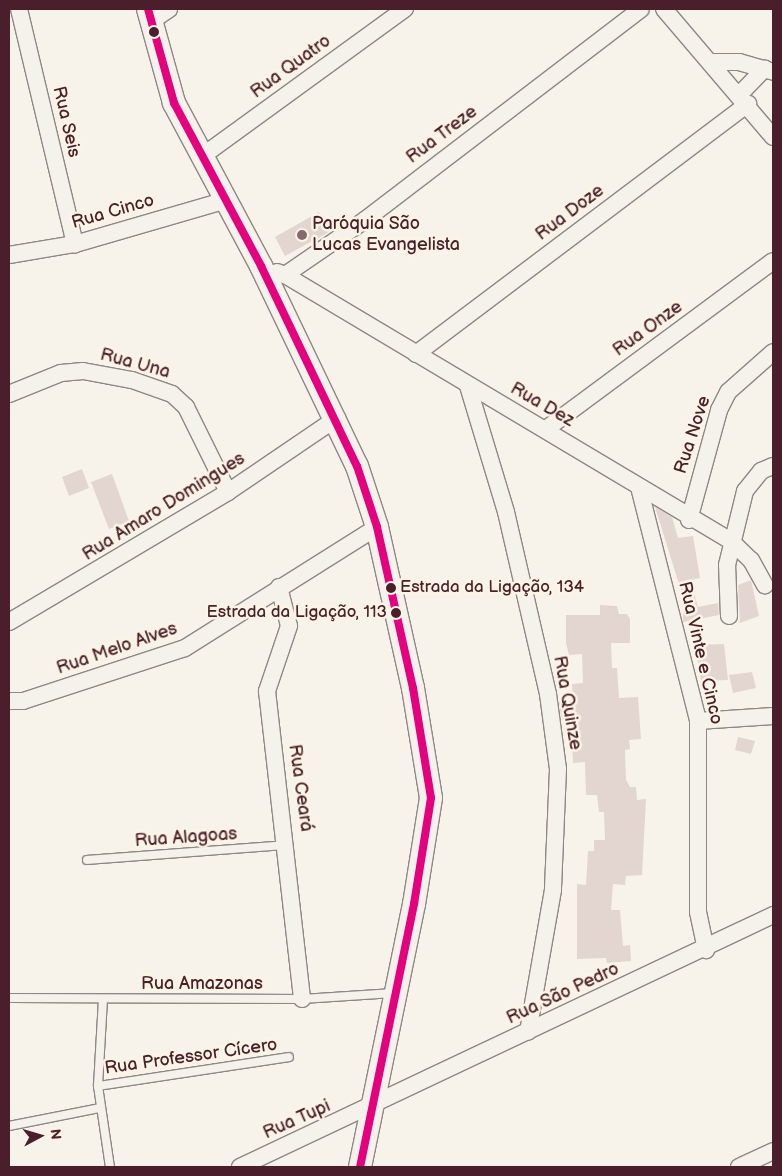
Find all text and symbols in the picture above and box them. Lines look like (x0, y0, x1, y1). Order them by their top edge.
unlabelled marker (149, 27, 159, 37)
street label: Rua Quatro (247, 31, 335, 103)
street label: Rua Seis (47, 84, 85, 160)
street label: Rua Treze (402, 101, 482, 169)
street label: Rua Doze (532, 180, 608, 246)
street label: Rua Cinco (69, 190, 157, 234)
place label: Paróquia São Lucas Evangelista (312, 214, 460, 256)
marker: Paróquia São Lucas Evangelista (296, 229, 308, 241)
street label: Rua Onze (609, 297, 687, 361)
street label: Rua Una (98, 344, 172, 384)
street label: Rua Dez (506, 378, 578, 432)
street label: Rua Nove (670, 393, 716, 477)
street label: Rua Amaro Domingues (79, 448, 249, 566)
place label: Estrada da Ligação, 134 (400, 578, 584, 598)
street label: Rua Vinte e Cinco (673, 579, 727, 727)
marker: Estrada da Ligação, 134 (386, 583, 396, 593)
place label: Estrada da Ligação, 113 (207, 603, 387, 623)
marker: Estrada da Ligação, 113 (391, 608, 401, 618)
street label: Rua Melo Alves (54, 618, 180, 680)
street label: Rua Quinze (548, 654, 586, 752)
street label: Rua Ceará (283, 743, 317, 833)
street label: Rua Alagoas (134, 824, 238, 852)
street label: Rua São Pedro (503, 958, 623, 1030)
street label: Rua Amazonas (141, 973, 263, 995)
street label: Rua Professor Cícero (103, 1034, 279, 1080)
street label: Rua Tupi (260, 1095, 334, 1145)
north arrow (15, 1111, 65, 1161)
text: N (46, 1128, 64, 1140)

